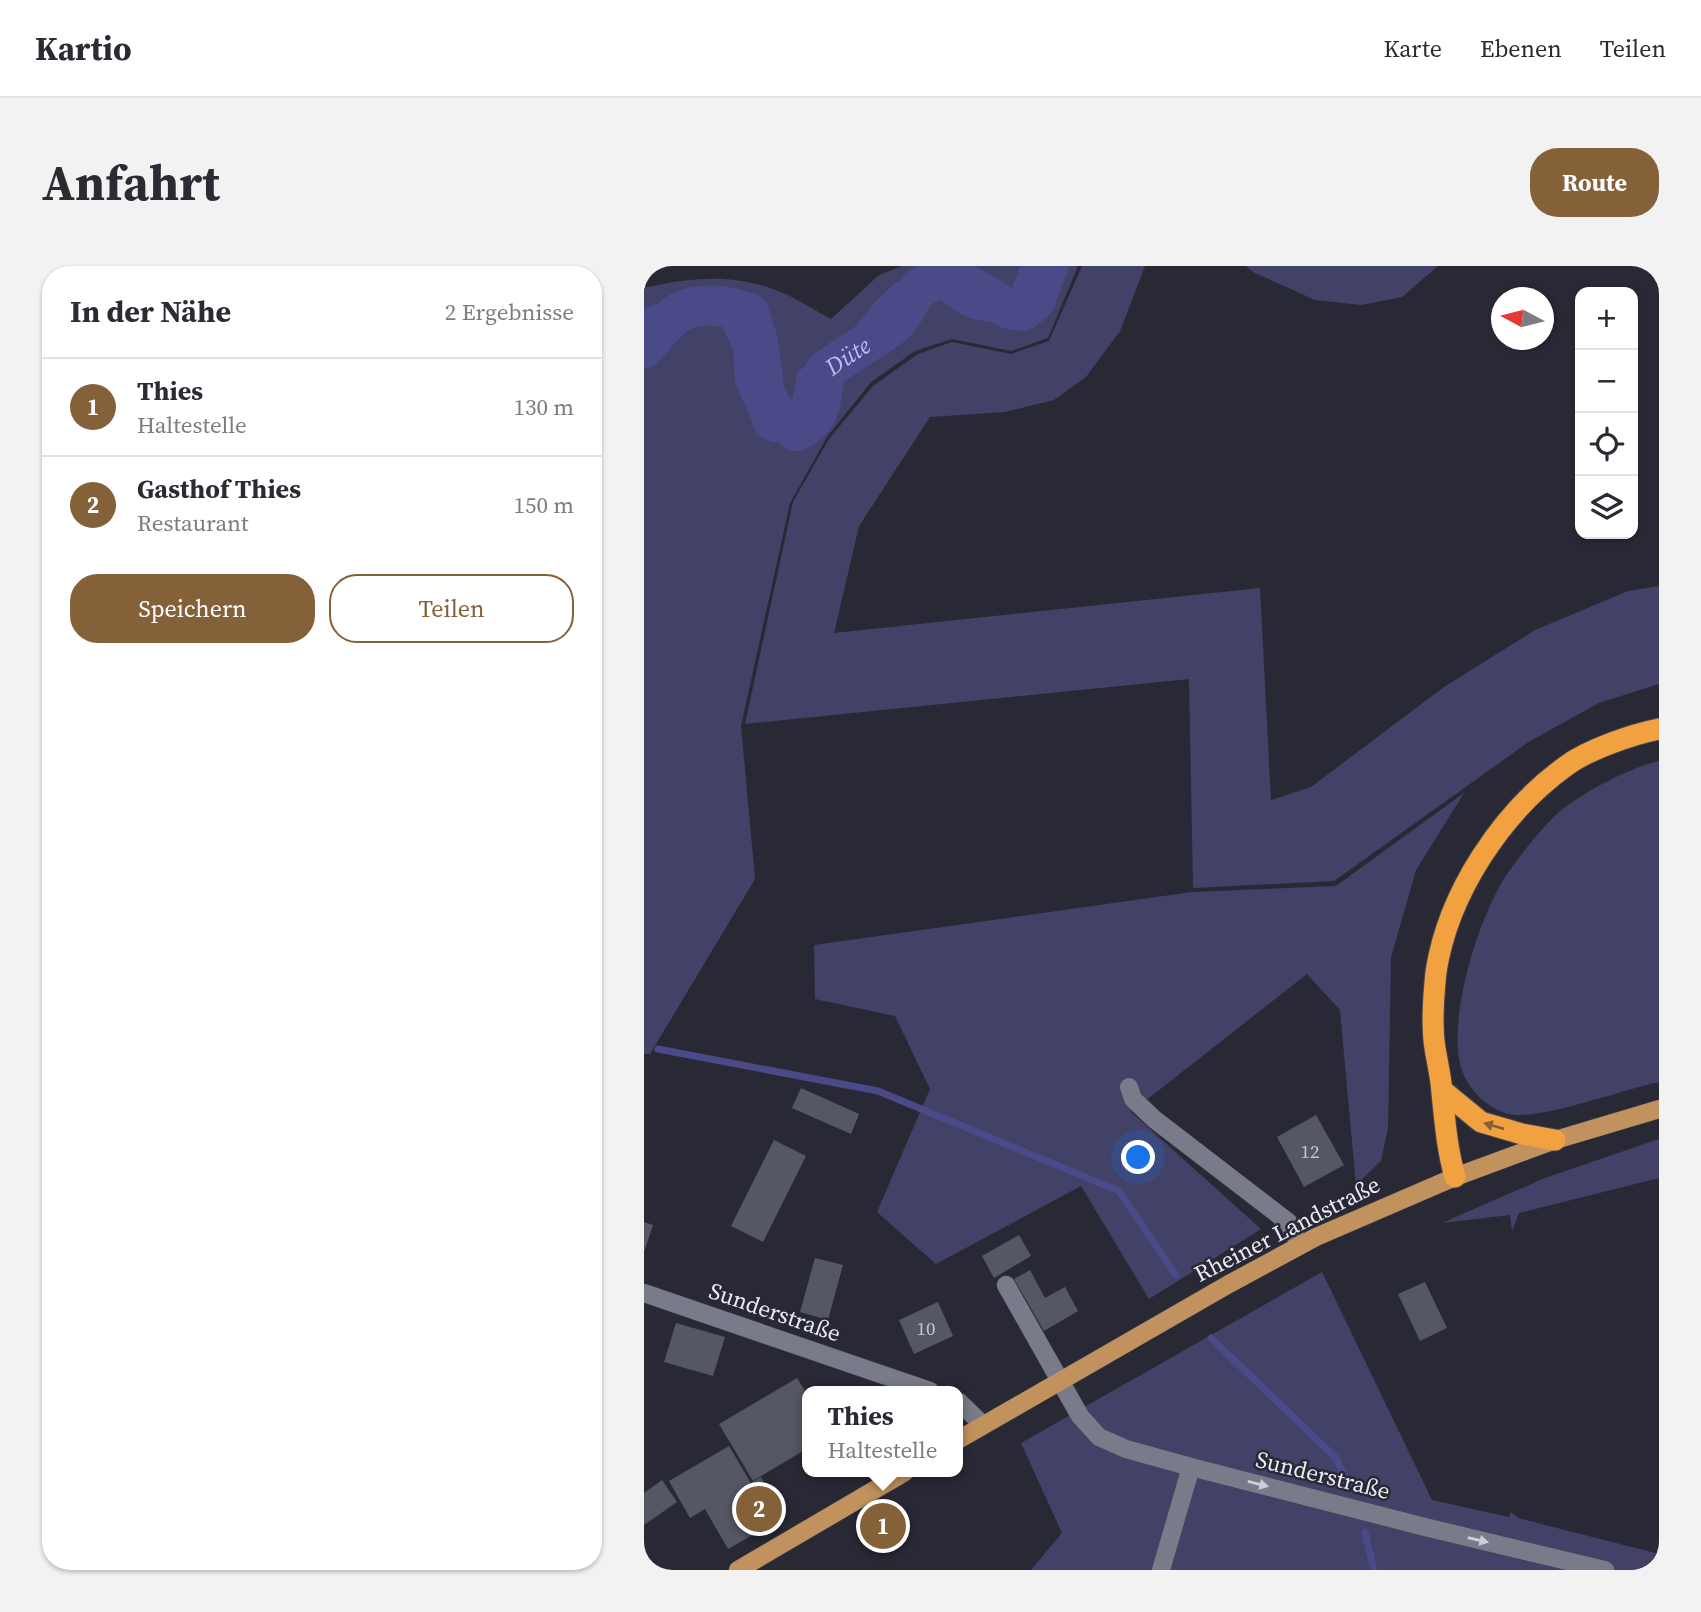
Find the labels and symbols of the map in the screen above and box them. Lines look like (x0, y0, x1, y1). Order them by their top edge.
north arrow (1491, 287, 1554, 350)
water label: Düte (817, 328, 876, 383)
one-way arrow (1483, 1120, 1504, 1130)
house number: 12 (1300, 1138, 1320, 1164)
your location (1121, 1140, 1155, 1174)
street label: Rheiner Landstraße (1189, 1168, 1385, 1290)
street label: Sunderstraße (705, 1275, 845, 1349)
house number: 10 (916, 1315, 936, 1341)
street label: Sunderstraße (1253, 1443, 1393, 1507)
one-way arrow (1247, 1479, 1269, 1490)
pin: 2 (736, 1483, 782, 1535)
pin: 1 (860, 1500, 906, 1552)
one-way arrow (1467, 1535, 1489, 1546)

